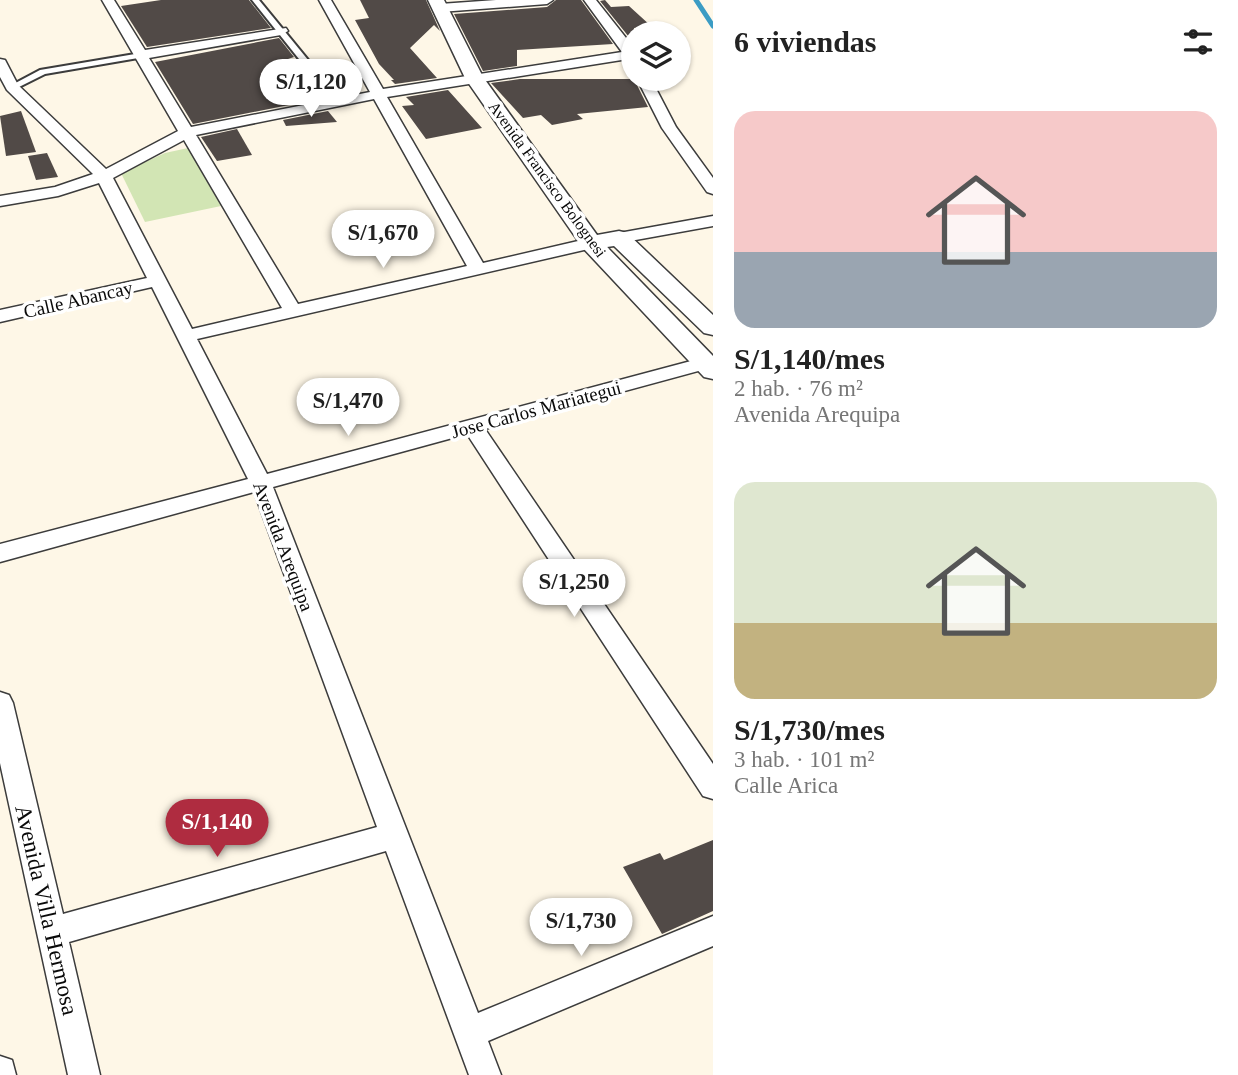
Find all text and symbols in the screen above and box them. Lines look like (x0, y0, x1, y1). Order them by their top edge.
map controls (621, 21, 691, 91)
button: layers (621, 21, 691, 91)
icon: filters (1179, 23, 1217, 61)
text: 6 viviendas (734, 25, 877, 58)
pin: S/1,120 (246, 60, 376, 119)
text: S/1,120 (276, 69, 346, 94)
street label: Avenida Francisco Bolognesi (485, 98, 610, 261)
icon: home (913, 157, 1039, 283)
pin: S/1,670 (318, 210, 448, 270)
text: S/1,670 (348, 220, 418, 245)
street label: Calle Abancay (22, 277, 135, 322)
text: S/1,140/mes (734, 342, 885, 375)
text: 2 hab. · 76 m² (734, 376, 863, 401)
street label: Jose Carlos Mariategui (449, 377, 623, 442)
pin: S/1,470 (283, 378, 413, 438)
text: S/1,470 (313, 388, 383, 413)
text: Avenida Arequipa (734, 402, 900, 427)
street label: Avenida Arequipa (249, 478, 318, 615)
icon: home (913, 528, 1039, 654)
pin: S/1,250 (509, 560, 639, 619)
text: S/1,250 (539, 569, 609, 594)
text: S/1,730/mes (734, 713, 885, 746)
text: 3 hab. · 101 m² (734, 747, 874, 772)
text: Calle Arica (734, 773, 838, 798)
pin: S/1,140 (152, 800, 282, 859)
street label: Avenida Villa Hermosa (10, 803, 83, 1018)
text: S/1,140 (182, 809, 252, 834)
pin: S/1,730 (516, 898, 646, 958)
text: S/1,730 (546, 908, 616, 933)

